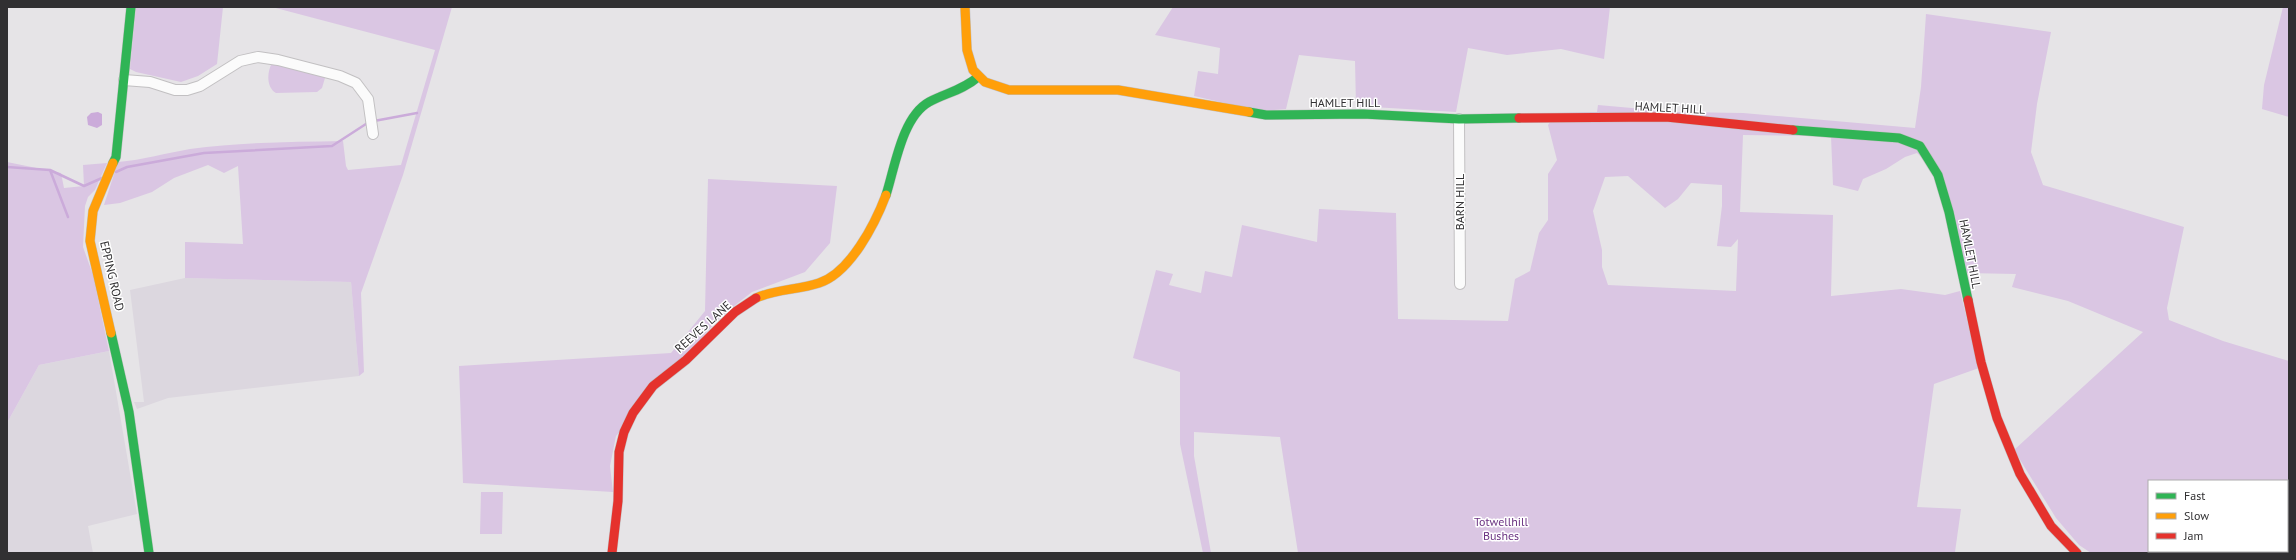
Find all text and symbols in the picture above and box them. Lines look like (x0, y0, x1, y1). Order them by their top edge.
street label: HAMLET HILL (1310, 95, 1380, 110)
street label: HAMLET HILL (1634, 98, 1706, 117)
street label: BARN HILL (1452, 174, 1467, 230)
street label: HAMLET HILL (1956, 218, 1985, 290)
street label: EPPING ROAD (97, 239, 128, 312)
street label: REEVES LANE (671, 297, 734, 356)
legend (2148, 480, 2288, 552)
text: Fast (2184, 488, 2205, 503)
text: Slow (2184, 508, 2209, 523)
park label: Totwellhill Bushes (1474, 514, 1529, 543)
text: Jam (2183, 528, 2203, 543)

